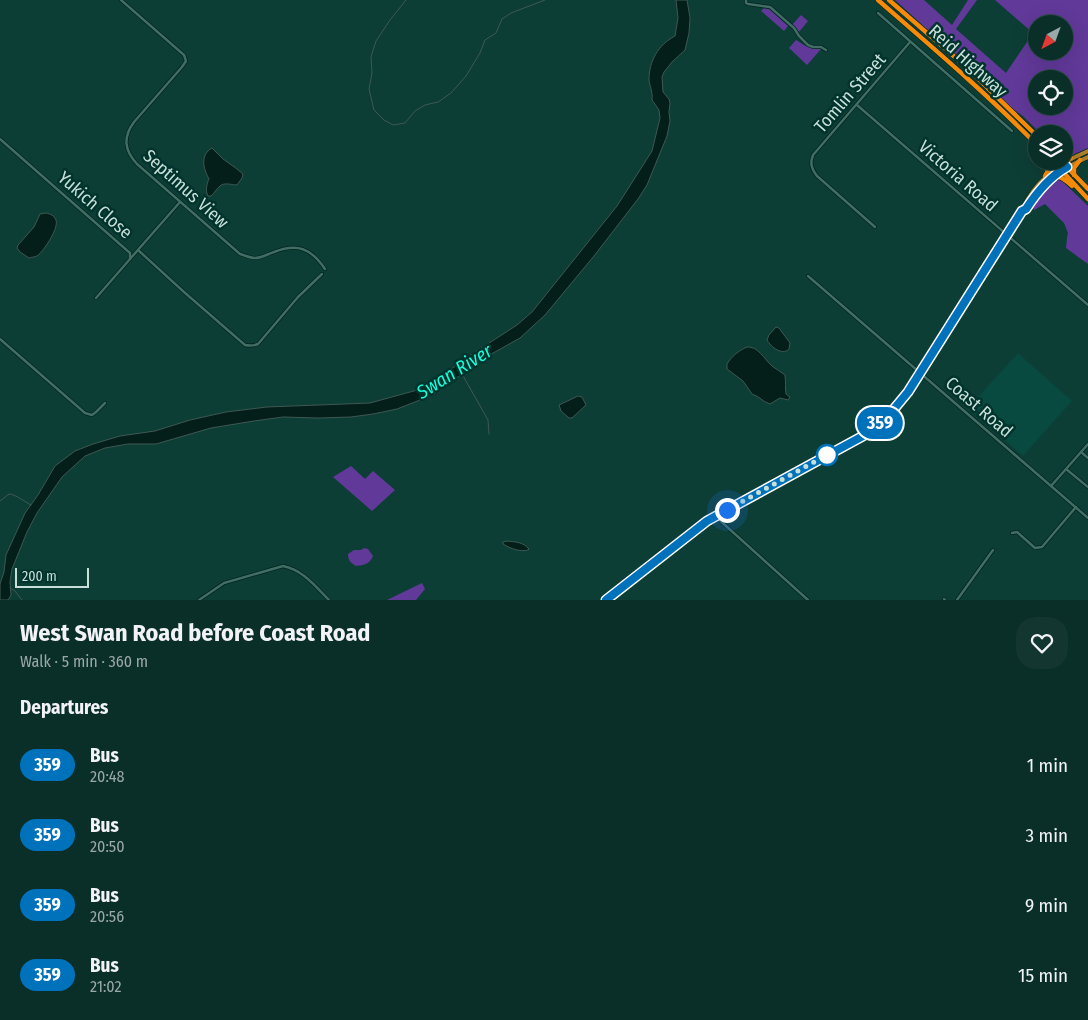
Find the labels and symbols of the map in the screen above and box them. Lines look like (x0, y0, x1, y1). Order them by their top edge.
north arrow (1028, 15, 1072, 60)
street label: Reid Highway (924, 20, 1012, 102)
street label: Tomlin Street (810, 49, 890, 137)
street label: Victoria Road (914, 136, 1002, 216)
street label: Septimus View (139, 145, 233, 233)
street label: Yukich Close (53, 167, 137, 243)
water label: Swan River (411, 338, 498, 404)
street label: Coast Road (941, 372, 1017, 442)
line badge: 359 (851, 407, 909, 439)
unlabelled marker (816, 444, 838, 466)
your location (715, 498, 740, 523)
scale bar (15, 565, 89, 588)

